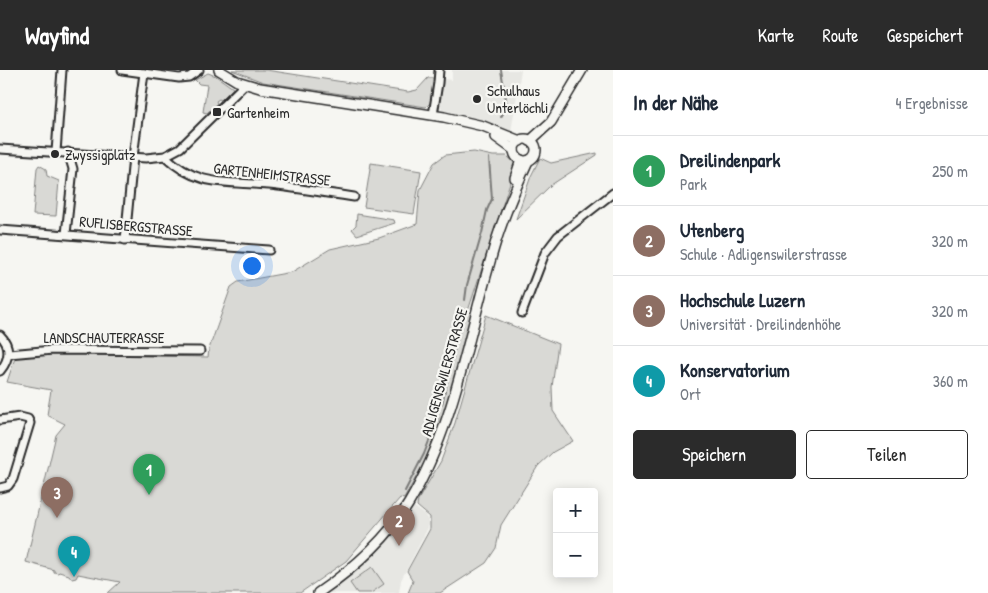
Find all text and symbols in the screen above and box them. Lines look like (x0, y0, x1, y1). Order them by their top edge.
text: Wayfind (25, 19, 89, 51)
text: Karte (758, 23, 795, 48)
text: Route (823, 23, 859, 48)
text: Gespeichert (887, 23, 963, 48)
place label: Schulhaus Unterlöchli (487, 80, 548, 118)
text: In der Nähe (633, 88, 718, 117)
text: 4 Ergebnisse (896, 92, 968, 114)
marker: Schulhaus Unterlöchli (471, 93, 483, 105)
place label: Gartenheim (227, 102, 290, 123)
marker: Gartenheim (211, 106, 223, 118)
place label: Zwyssigplatz (65, 144, 136, 165)
text: Dreilindenpark (680, 147, 780, 173)
marker: Zwyssigplatz (49, 148, 61, 160)
street label: GARTENHEIMSTRASSE (212, 157, 332, 191)
text: 1 (646, 160, 652, 182)
text: 250 m (932, 160, 968, 182)
text: Park (680, 173, 707, 195)
street label: RUFLISBERGSTRASSE (79, 211, 194, 241)
text: Utenberg (680, 217, 744, 243)
text: 2 (645, 230, 653, 252)
text: 320 m (932, 230, 968, 252)
text: Schule · Adligenswilerstrasse (680, 243, 847, 265)
your location (239, 253, 265, 279)
text: Hochschule Luzern (680, 287, 805, 313)
text: 3 (645, 300, 653, 322)
text: 320 m (932, 300, 968, 322)
street label: ADLIGENSWILERSTRASSE (416, 305, 472, 439)
text: Universität · Dreilindenhöhe (680, 313, 841, 335)
street label: LANDSCHAUTERRASSE (44, 327, 165, 348)
text: Konservatorium (680, 357, 790, 383)
text: 4 (646, 370, 652, 392)
text: 360 m (933, 370, 968, 392)
text: Ort (680, 383, 701, 405)
button: Speichern (633, 430, 796, 479)
button: Teilen (806, 430, 968, 479)
pin: 1 (133, 454, 165, 495)
pin: 3 (41, 477, 73, 518)
map controls (553, 488, 598, 578)
button: + (553, 488, 598, 533)
pin: 2 (383, 505, 415, 546)
button: − (553, 533, 598, 578)
pin: 4 (58, 536, 90, 577)

